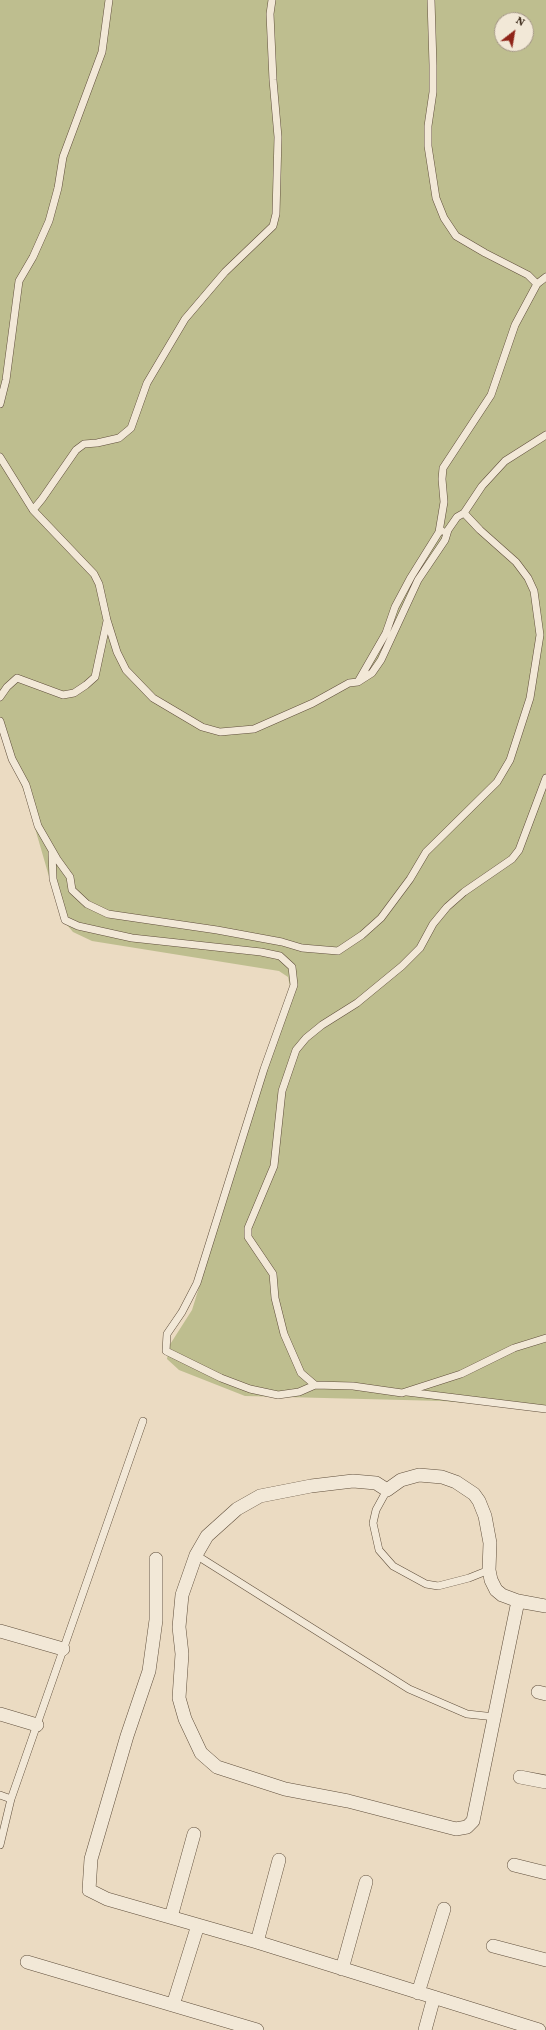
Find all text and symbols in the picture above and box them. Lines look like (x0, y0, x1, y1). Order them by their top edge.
north arrow (494, 12, 534, 52)
text: N (513, 14, 527, 31)

